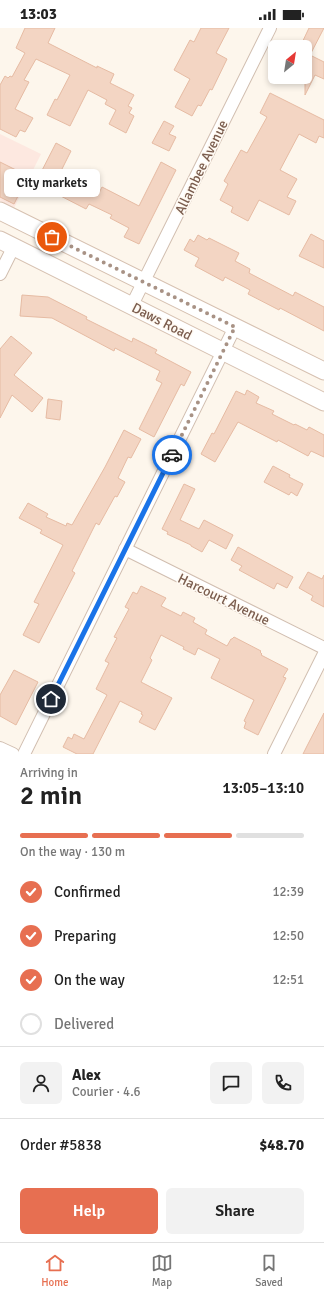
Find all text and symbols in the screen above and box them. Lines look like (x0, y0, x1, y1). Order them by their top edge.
text: 13:03 (20, 5, 57, 23)
north arrow (268, 40, 312, 84)
map controls (268, 40, 312, 84)
street label: Allambee Avenue (171, 117, 232, 217)
callout: City markets (4, 169, 100, 197)
text: City markets (17, 175, 87, 191)
pin (35, 220, 69, 254)
icon: bag (41, 226, 63, 248)
street label: Daws Road (129, 299, 195, 344)
courier (152, 435, 192, 475)
icon: car (161, 444, 183, 466)
street label: Harcourt Avenue (175, 570, 272, 629)
pin (34, 682, 68, 716)
icon: home (40, 688, 62, 710)
text: Arriving in (20, 765, 78, 781)
text: 13:05–13:10 (223, 779, 304, 797)
text: 2 min (20, 780, 82, 812)
text: On the way · 130 m (20, 844, 125, 860)
icon: check (20, 881, 42, 903)
text: Confirmed (54, 883, 121, 901)
text: 12:39 (272, 884, 304, 900)
icon: check (20, 925, 42, 947)
text: Preparing (54, 927, 117, 945)
text: 12:50 (272, 928, 304, 944)
icon: check (20, 969, 42, 991)
text: On the way (54, 971, 125, 989)
text: 12:51 (272, 972, 304, 988)
text: Delivered (54, 1015, 114, 1033)
button: person (20, 1062, 62, 1104)
button: chat (210, 1062, 252, 1104)
button: phone (262, 1062, 304, 1104)
text: Alex (72, 1066, 101, 1084)
text: Courier · 4.6 (72, 1084, 141, 1100)
text: Order #5838 (20, 1136, 102, 1154)
text: $48.70 (259, 1136, 304, 1154)
button: Help (20, 1188, 158, 1234)
button: Share (166, 1188, 304, 1234)
tab: Home (41, 1252, 69, 1289)
tab: Map (151, 1252, 173, 1289)
tab: Saved (255, 1252, 283, 1289)

